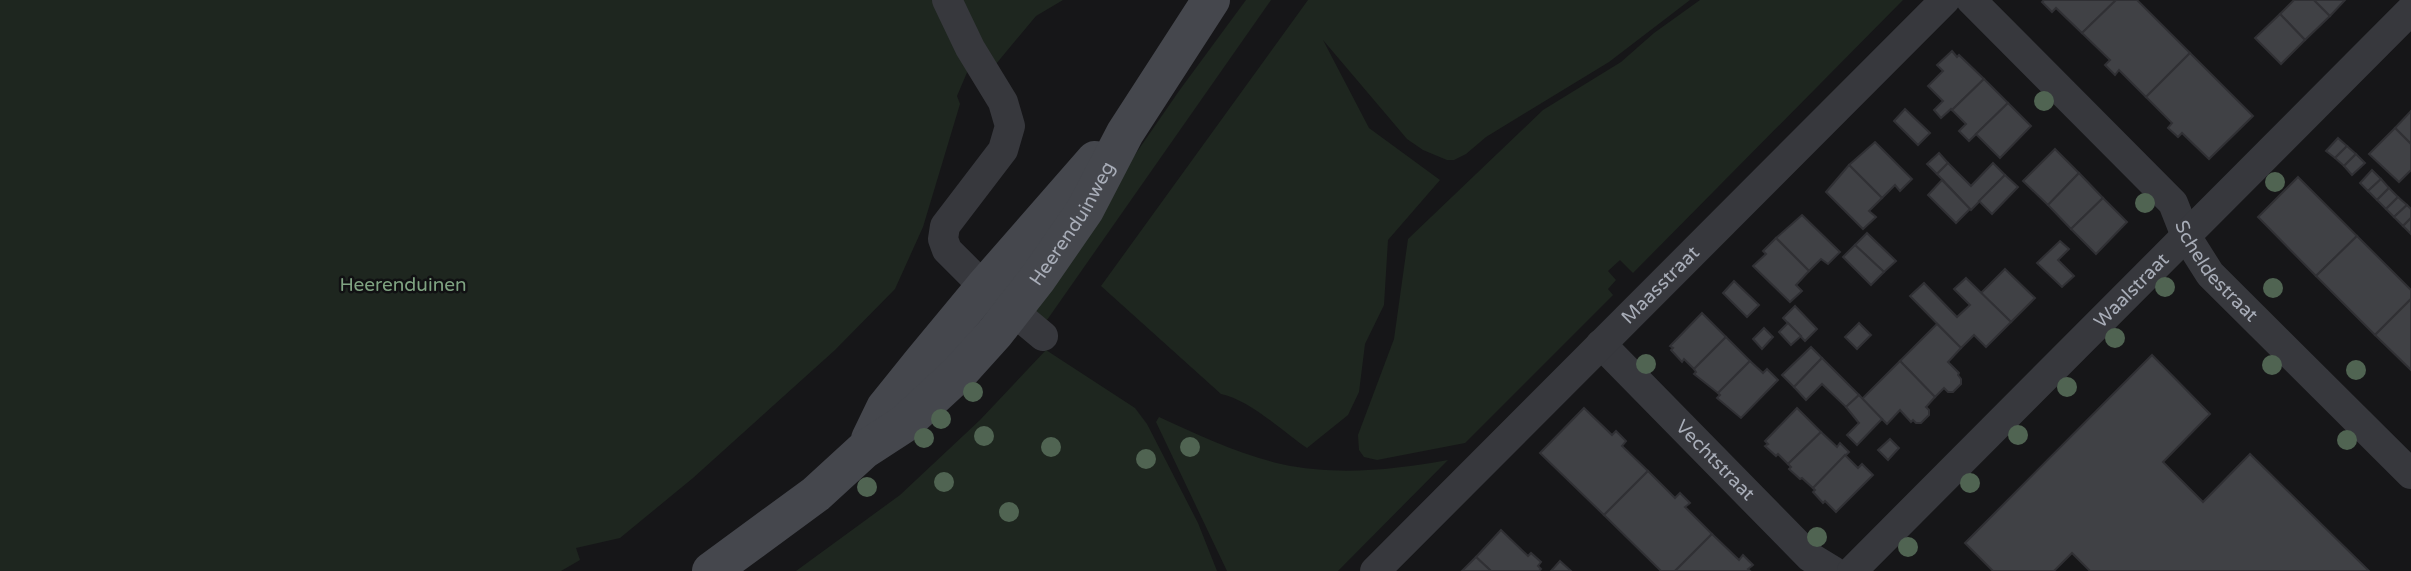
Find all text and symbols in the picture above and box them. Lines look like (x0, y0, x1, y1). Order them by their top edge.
street label: Heerenduinweg (1025, 158, 1119, 290)
street label: Scheldestraat (2170, 217, 2262, 326)
street label: Maasstraat (1617, 242, 1704, 329)
street label: Waalstraat (2090, 249, 2173, 332)
park label: Heerenduinen (339, 274, 467, 296)
street label: Vechtstraat (1671, 416, 1759, 505)

